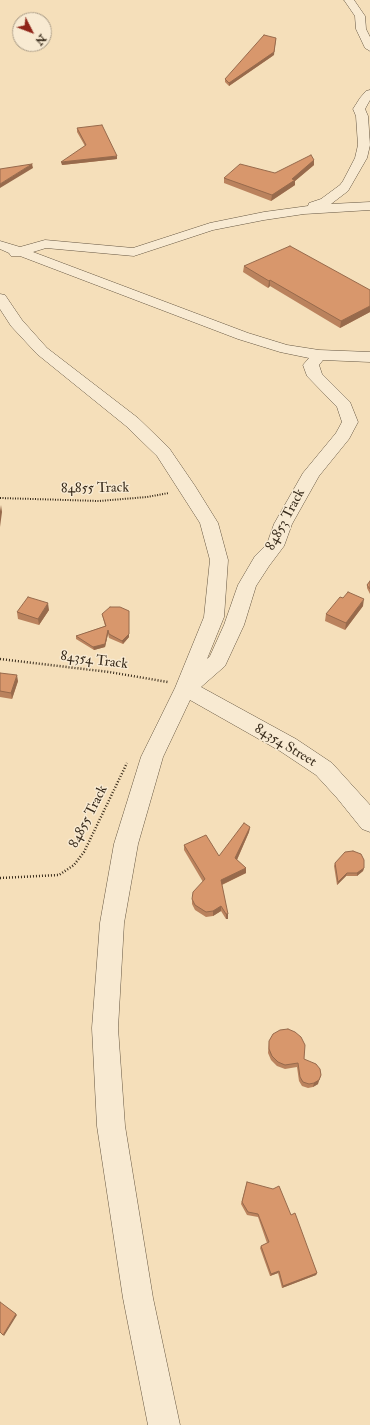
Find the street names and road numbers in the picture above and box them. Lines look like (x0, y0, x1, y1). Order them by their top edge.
street label: 84855 Track (61, 480, 129, 498)
street label: 84853 Track (263, 486, 309, 554)
street label: 84354 Track (59, 649, 129, 673)
street label: 84354 Street (251, 721, 319, 771)
street label: 84855 Track (66, 783, 112, 851)

